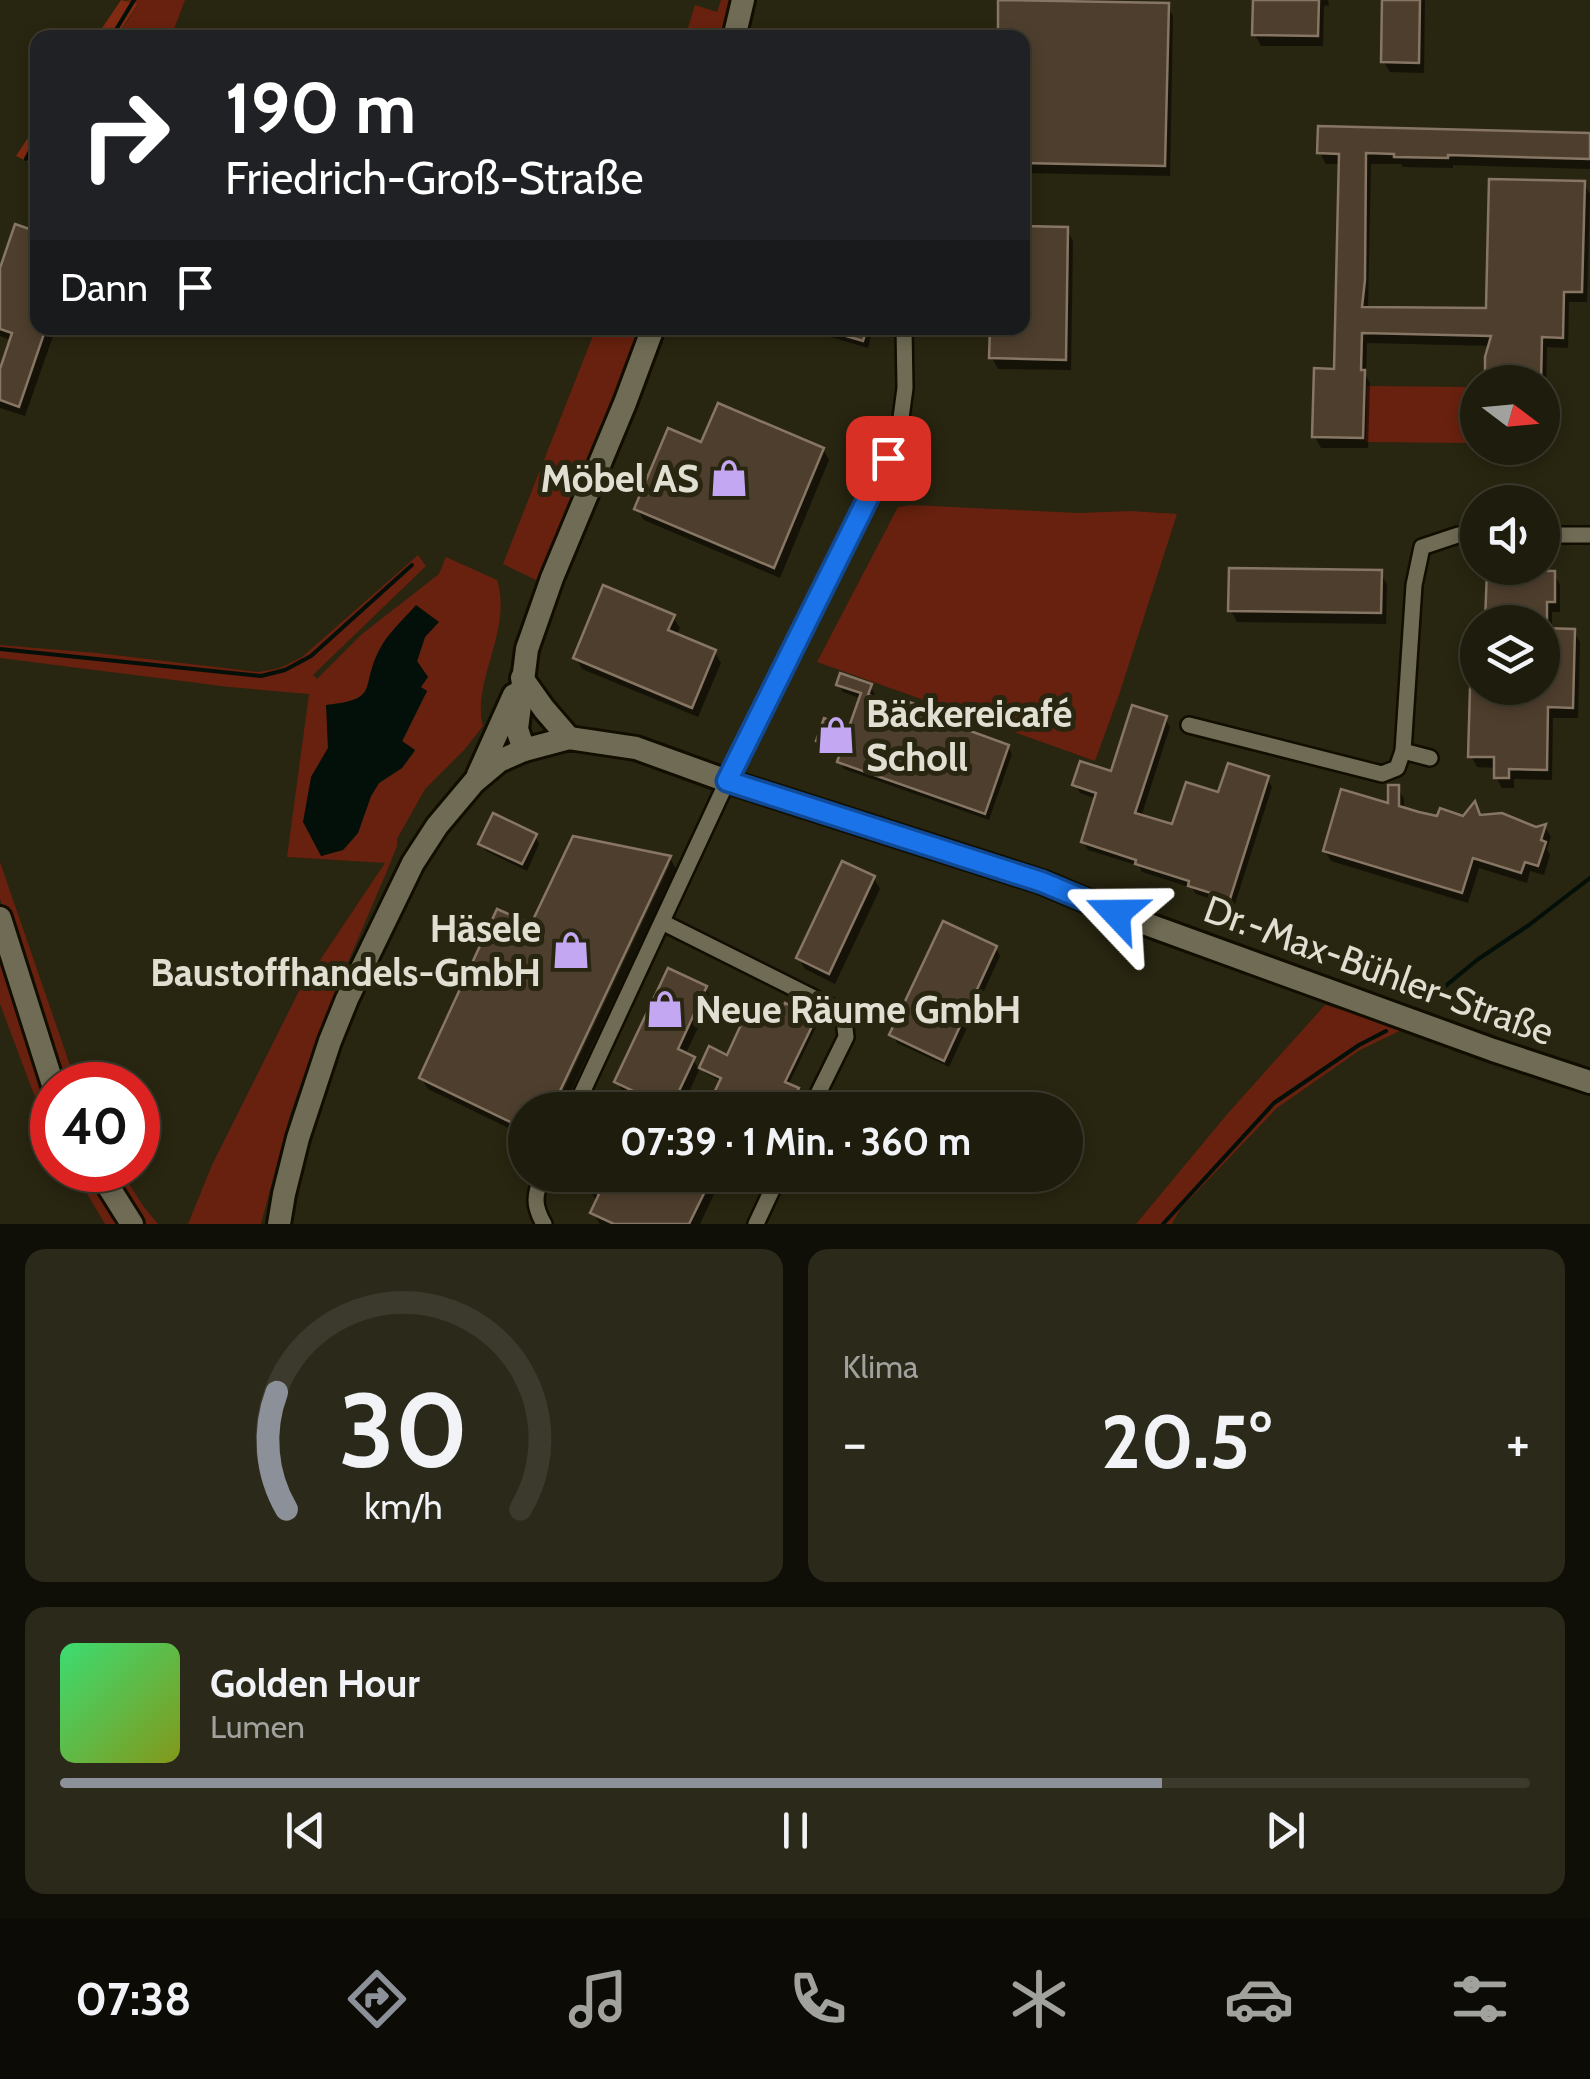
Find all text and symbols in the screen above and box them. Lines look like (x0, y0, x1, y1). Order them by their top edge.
text: 190 m (225, 65, 416, 151)
icon: right (60, 70, 190, 200)
text: Friedrich-Groß-Straße (225, 151, 643, 205)
icon: arrive (168, 260, 223, 315)
text: Dann (60, 264, 148, 311)
north arrow (1460, 365, 1560, 465)
map controls (1460, 365, 1560, 705)
pin (846, 416, 931, 501)
icon: arrive (861, 431, 916, 486)
place label: Möbel AS (541, 455, 699, 502)
shop icon: Möbel AS (708, 457, 750, 499)
button: sound (1460, 485, 1560, 585)
button: layers (1460, 605, 1560, 705)
place label: Bäckereicafé Scholl (866, 690, 1072, 781)
shop icon: Bäckereicafé Scholl (815, 714, 857, 756)
position arrow (1064, 861, 1168, 965)
street label: Dr.-Max-Bühler-Straße (1198, 885, 1560, 1055)
place label: Häsele Baustoffhandels-GmbH (150, 905, 541, 996)
shop icon: Häsele Baustoffhandels-GmbH (550, 929, 592, 971)
place label: Neue Räume GmbH (695, 986, 1021, 1033)
shop icon: Neue Räume GmbH (644, 988, 686, 1030)
speed limit sign: 40 (30, 1062, 160, 1192)
text: 07:39 · 1 Min. · 360 m (620, 1118, 971, 1165)
text: Klima (843, 1347, 918, 1386)
text: 30 (339, 1367, 468, 1493)
text: 20.5° (1101, 1396, 1271, 1487)
text: − (843, 1409, 867, 1476)
text: + (1506, 1409, 1530, 1476)
text: km/h (365, 1485, 443, 1528)
text: Golden Hour (210, 1660, 420, 1707)
text: Lumen (210, 1707, 305, 1746)
icon: previous (278, 1803, 333, 1858)
icon: pause (768, 1803, 823, 1858)
icon: next (1258, 1803, 1313, 1858)
icon: directions (342, 1964, 412, 2034)
icon: music (563, 1964, 633, 2034)
icon: phone (783, 1964, 853, 2034)
icon: climate (1004, 1964, 1074, 2034)
icon: car (1224, 1964, 1294, 2034)
icon: filters (1445, 1964, 1515, 2034)
text: 07:38 (75, 1972, 191, 2026)

